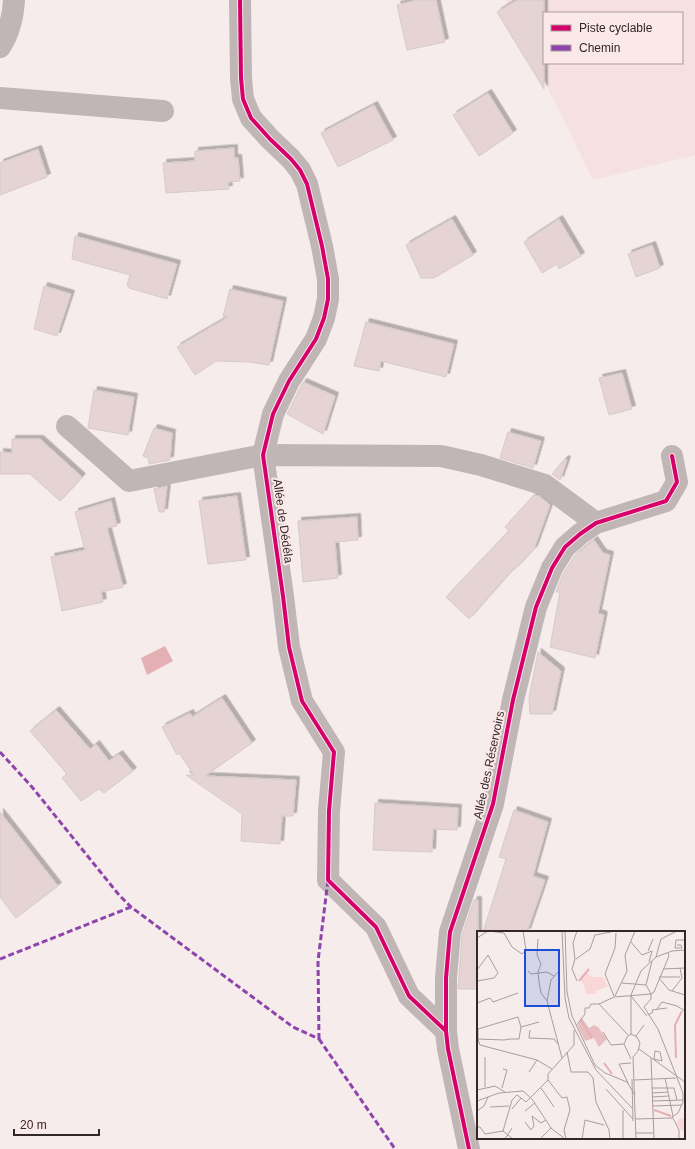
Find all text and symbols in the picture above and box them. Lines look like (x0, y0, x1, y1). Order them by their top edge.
legend (543, 12, 683, 64)
text: Piste cyclable (579, 21, 653, 35)
text: Chemin (579, 41, 620, 55)
street label: Allée de Dédéla (270, 478, 296, 564)
street label: Allée des Réservoirs (471, 710, 507, 820)
inset map (477, 931, 685, 1139)
scale bar (14, 1111, 99, 1137)
text: 20 m (20, 1118, 47, 1132)

